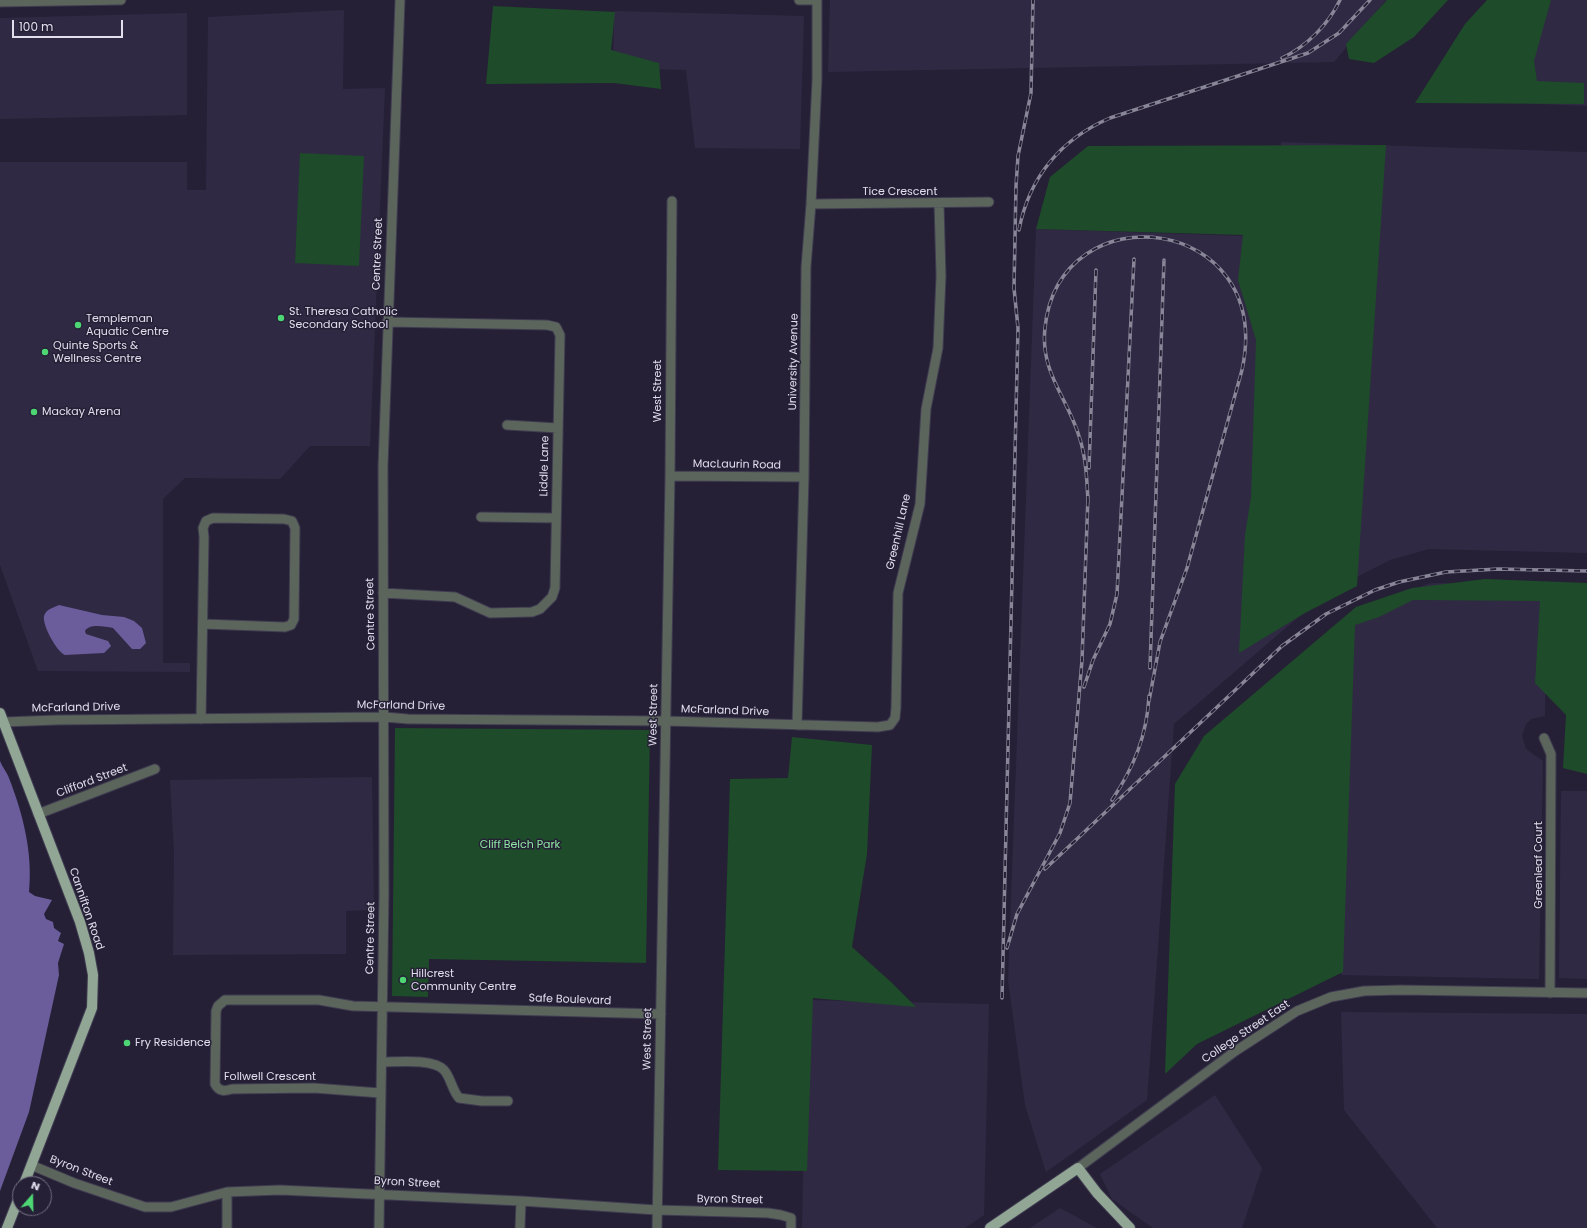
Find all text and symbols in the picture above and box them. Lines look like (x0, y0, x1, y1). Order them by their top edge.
scale bar (14, 12, 125, 38)
text: 100 m (19, 18, 53, 35)
street label: Tice Crescent (863, 185, 937, 199)
street label: Centre Street (370, 218, 386, 290)
place label: St. Theresa Catholic Secondary School (289, 305, 398, 331)
place label: Templeman Aquatic Centre (86, 312, 169, 338)
marker: St. Theresa Catholic Secondary School (276, 313, 286, 323)
street label: University Avenue (787, 313, 801, 411)
marker: Templeman Aquatic Centre (73, 320, 83, 330)
place label: Quinte Sports & Wellness Centre (53, 339, 142, 365)
marker: Quinte Sports & Wellness Centre (40, 347, 50, 357)
street label: West Street (651, 360, 665, 422)
place label: Mackay Arena (42, 405, 121, 419)
marker: Mackay Arena (29, 407, 39, 417)
street label: Liddle Lane (538, 435, 552, 497)
street label: MacLaurin Road (693, 458, 781, 472)
street label: Greenhill Lane (884, 493, 914, 571)
street label: Centre Street (364, 578, 378, 650)
street label: West Street (647, 684, 661, 746)
street label: McFarland Drive (357, 699, 445, 713)
street label: McFarland Drive (32, 701, 120, 715)
street label: McFarland Drive (681, 703, 769, 719)
street label: Clifford Street (55, 761, 129, 801)
street label: Greenleaf Court (1532, 821, 1546, 909)
park label: Cliff Belch Park (480, 838, 560, 852)
street label: Cannifton Road (66, 866, 106, 952)
street label: Centre Street (364, 902, 378, 974)
place label: Hillcrest Community Centre (411, 967, 516, 993)
marker: Hillcrest Community Centre (398, 975, 408, 985)
street label: Safe Boulevard (528, 992, 612, 1008)
street label: College Street East (1200, 998, 1292, 1066)
street label: West Street (641, 1008, 655, 1070)
place label: Fry Residence (135, 1036, 211, 1050)
marker: Fry Residence (122, 1038, 132, 1048)
street label: Follwell Crescent (224, 1070, 316, 1084)
street label: Byron Street (48, 1153, 114, 1189)
street label: Byron Street (374, 1175, 440, 1191)
north arrow (12, 1176, 52, 1216)
text: N (29, 1177, 42, 1195)
street label: Byron Street (697, 1193, 763, 1207)

